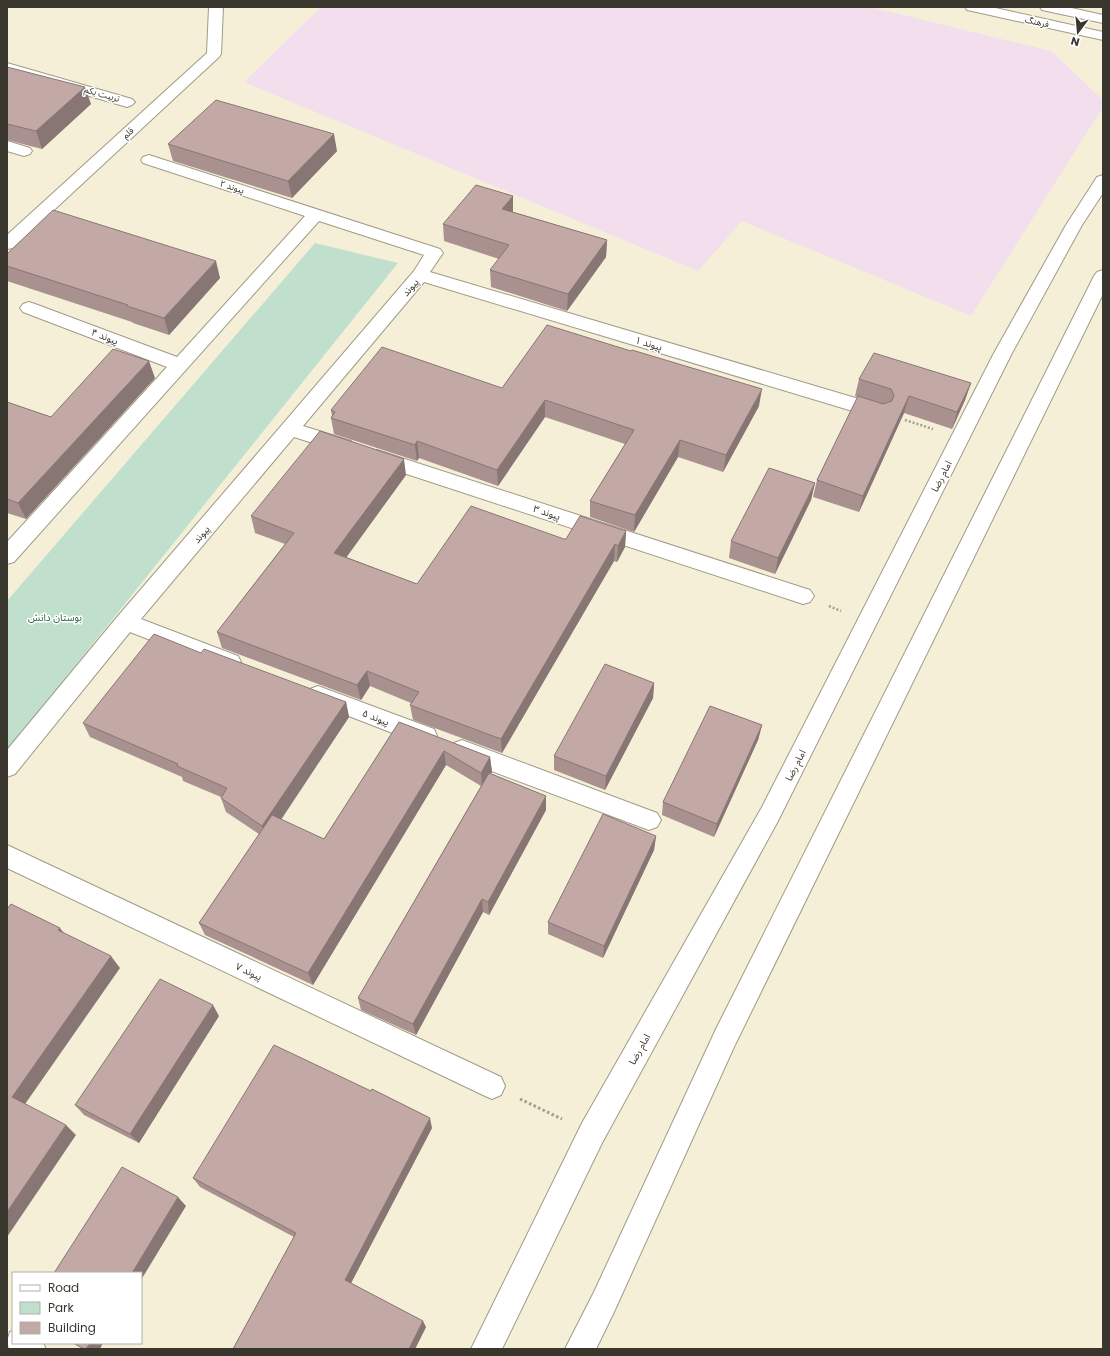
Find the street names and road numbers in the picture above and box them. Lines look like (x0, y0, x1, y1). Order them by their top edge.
street label: فرهنگ (1024, 13, 1050, 31)
street label: تربیت یکم (83, 83, 121, 106)
street label: قلم (120, 125, 137, 142)
street label: پیوند ۲ (218, 177, 246, 197)
street label: پیوند (398, 275, 422, 300)
street label: پیوند ۴ (89, 324, 121, 348)
street label: پیوند ۱ (633, 332, 664, 355)
street label: امام رضا (927, 458, 957, 495)
street label: پیوند ۳ (531, 501, 562, 524)
street label: پیوند (189, 522, 213, 547)
street label: پیوند ۵ (360, 705, 392, 729)
street label: امام رضا (781, 747, 811, 784)
street label: پیوند ۷ (233, 959, 265, 984)
street label: امام رضا (625, 1031, 655, 1068)

